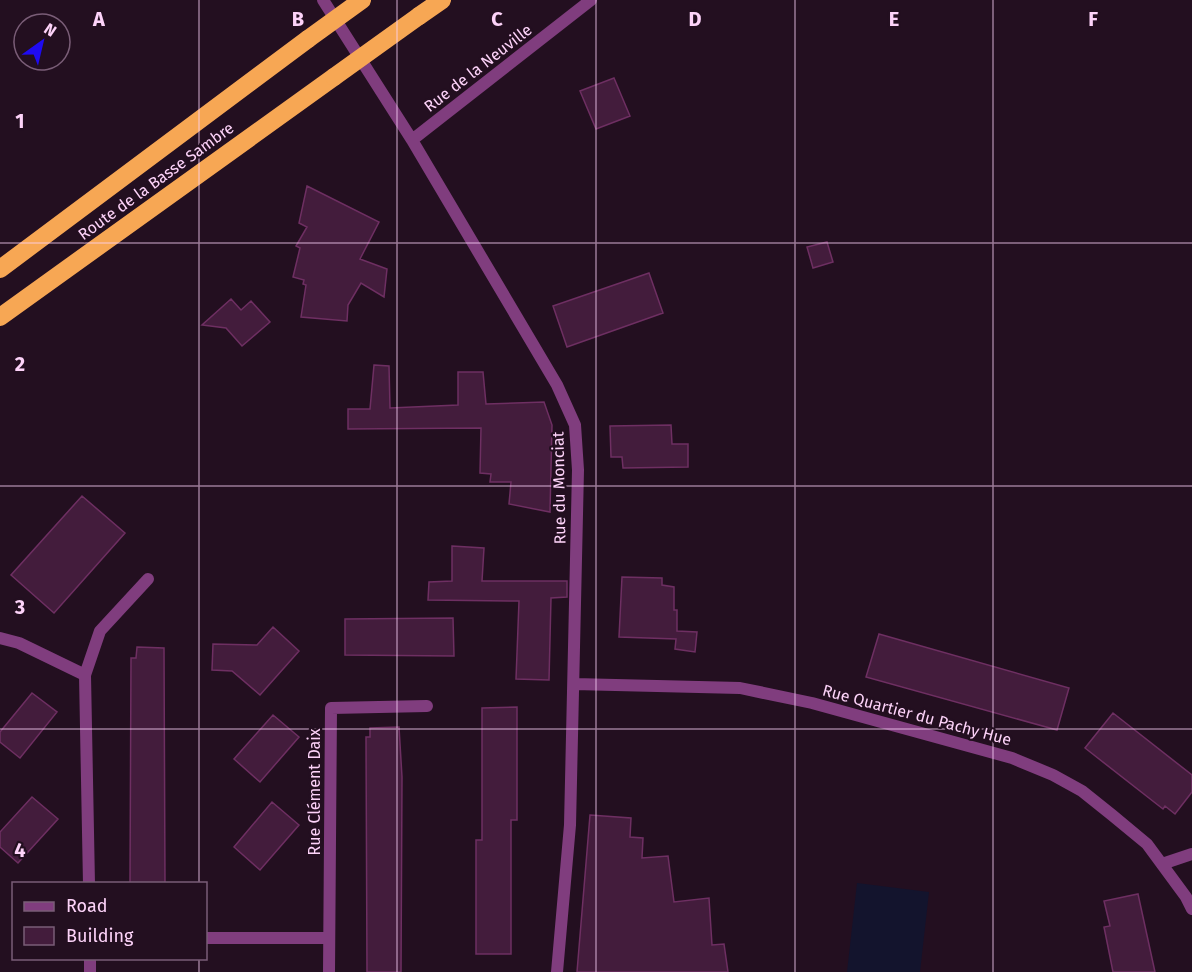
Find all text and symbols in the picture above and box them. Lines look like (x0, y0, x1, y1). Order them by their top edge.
text: A (92, 7, 106, 31)
text: B (292, 7, 304, 31)
text: C (491, 7, 503, 31)
text: D (688, 7, 702, 31)
text: E (889, 7, 899, 31)
text: F (1088, 7, 1098, 31)
north arrow (12, 12, 72, 72)
text: N (40, 19, 60, 41)
street label: Rue de la Neuville (420, 20, 536, 116)
text: 1 (15, 109, 25, 133)
street label: Route de la Basse Sambre (74, 118, 238, 244)
text: 2 (15, 352, 25, 376)
street label: Rue du Monciat (549, 431, 569, 545)
text: 3 (14, 595, 25, 619)
street label: Rue Quartier du Pachy Hue (820, 681, 1014, 749)
street label: Rue Clément Daix (305, 728, 324, 856)
text: 4 (14, 838, 26, 862)
legend (12, 882, 207, 960)
text: Road (66, 895, 108, 917)
text: Building (66, 925, 134, 947)

